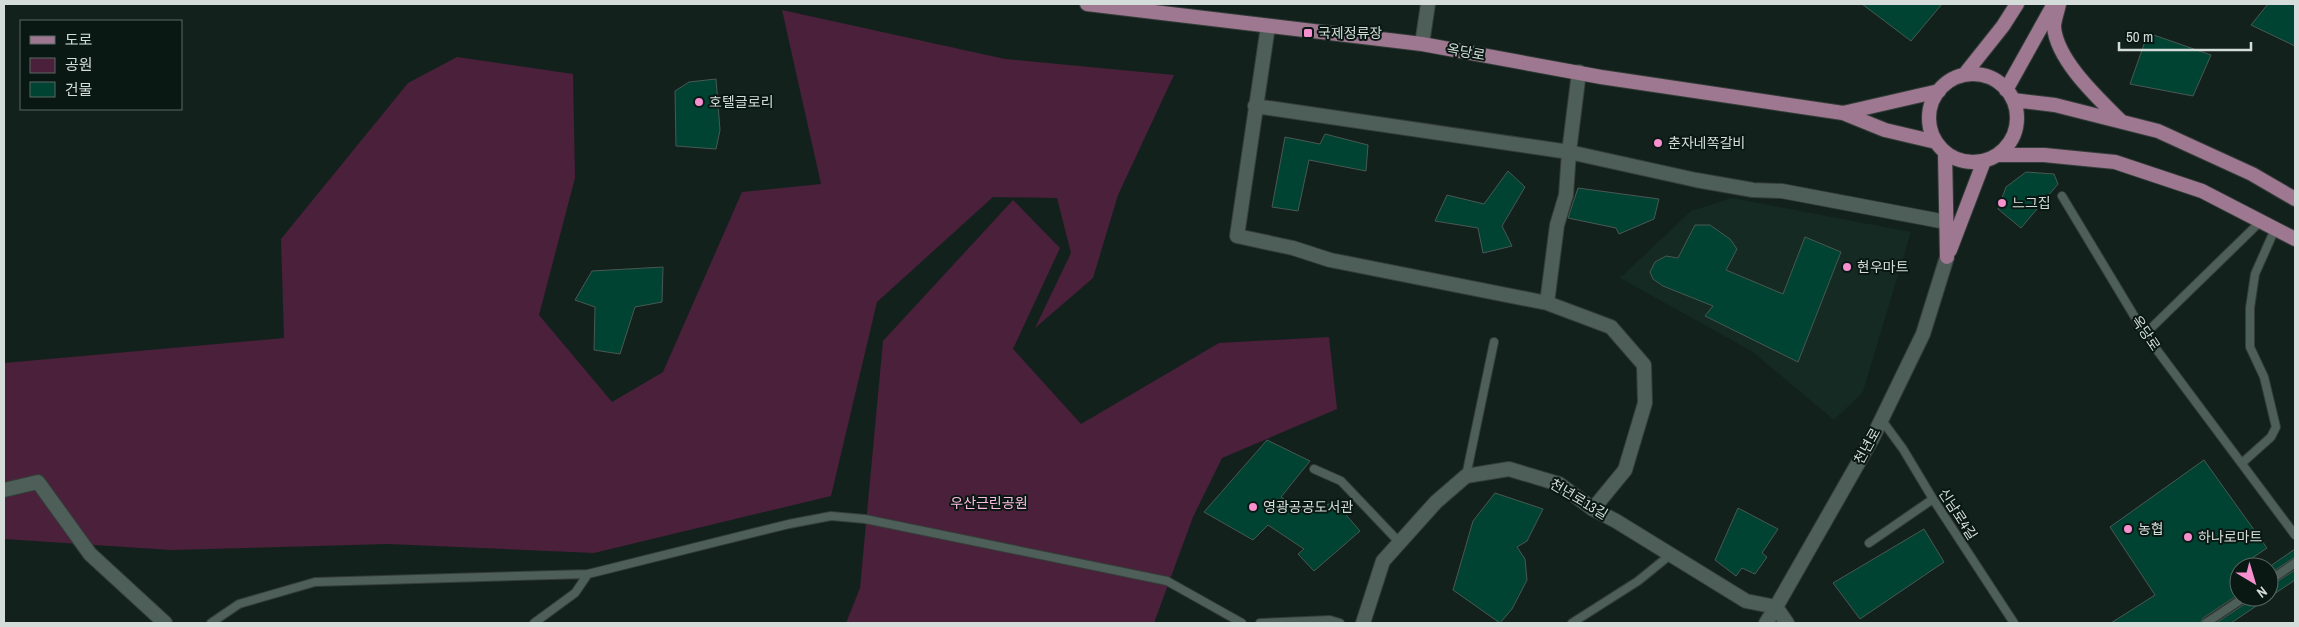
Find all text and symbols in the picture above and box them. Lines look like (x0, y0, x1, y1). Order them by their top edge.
legend (20, 20, 182, 110)
scale bar (2119, 20, 2252, 52)
place label: 국제정류장 (1318, 24, 1383, 42)
text: 50 m (2126, 26, 2153, 47)
marker: 국제정류장 (1302, 27, 1314, 39)
text: 도로 (65, 29, 93, 50)
street label: 옥당로 (1445, 40, 1487, 64)
text: 공원 (65, 54, 93, 75)
text: 건물 (65, 79, 93, 100)
place label: 호텔글로리 (709, 93, 773, 111)
marker: 호텔글로리 (693, 96, 705, 108)
place label: 춘자네쪽갈비 (1668, 134, 1745, 152)
marker: 춘자네쪽갈비 (1652, 137, 1664, 149)
place label: 느그집 (2012, 194, 2051, 212)
marker: 느그집 (1996, 197, 2008, 209)
place label: 현우마트 (1857, 258, 1909, 276)
marker: 현우마트 (1841, 261, 1853, 273)
street label: 옥당로 (2128, 312, 2164, 354)
street label: 천년로 (1850, 425, 1884, 467)
street label: 천년로13길 (1547, 475, 1611, 523)
street label: 신남로4길 (1935, 485, 1981, 543)
park label: 우산근린공원 (950, 494, 1028, 512)
place label: 영광공공도서관 (1263, 498, 1353, 516)
marker: 영광공공도서관 (1247, 501, 1259, 513)
place label: 농협 (2138, 520, 2164, 538)
marker: 농협 (2122, 523, 2134, 535)
place label: 하나로마트 (2198, 528, 2263, 546)
marker: 하나로마트 (2182, 531, 2194, 543)
north arrow (2229, 557, 2279, 607)
text: N (2253, 583, 2271, 602)

